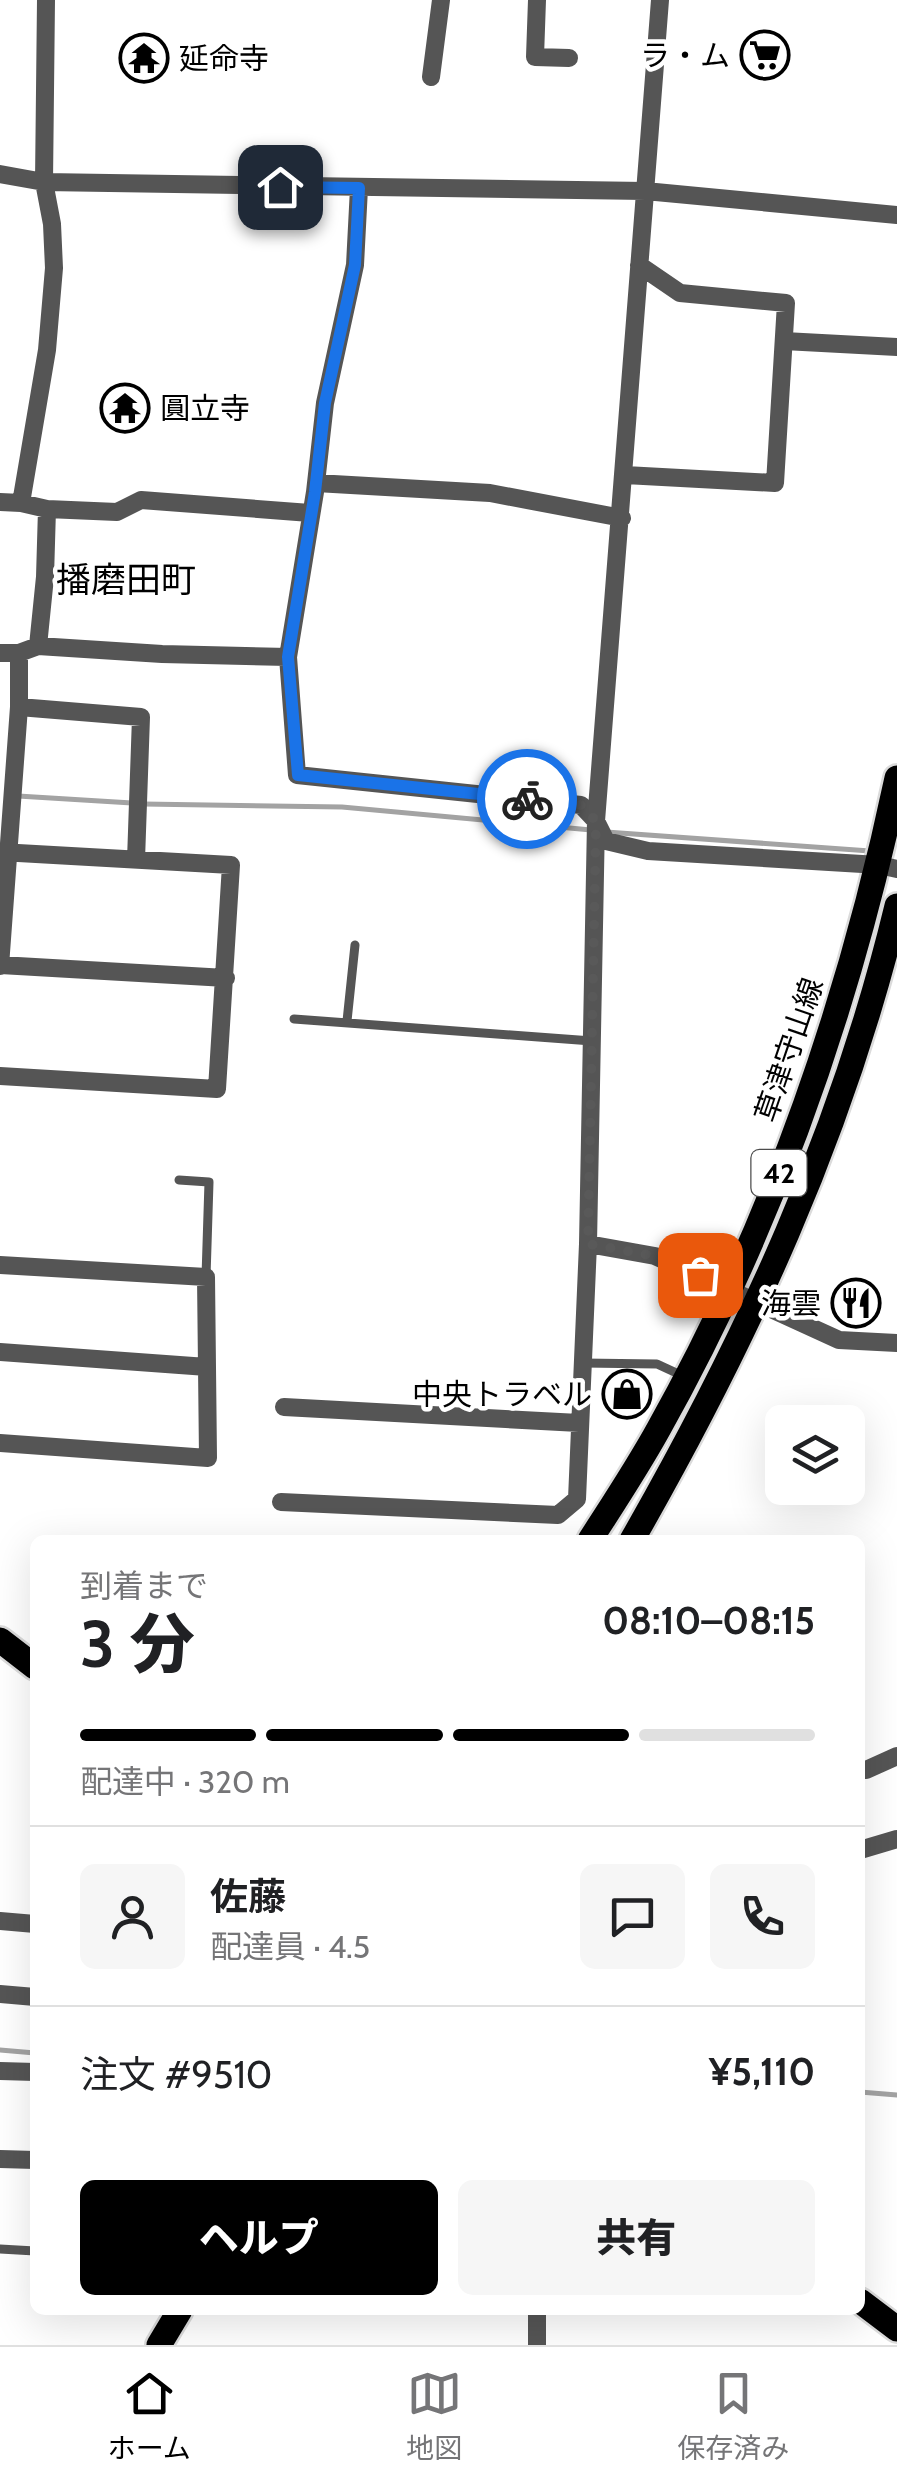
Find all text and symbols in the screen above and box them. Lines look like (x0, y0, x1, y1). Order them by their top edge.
supermarket icon: ラ・ム (739, 29, 791, 81)
temple icon: 延命寺 (118, 32, 170, 84)
place label: ラ・ム (640, 37, 730, 74)
place label: 延命寺 (179, 40, 269, 77)
pin (238, 145, 323, 230)
icon: home (253, 160, 308, 215)
temple icon: 圓立寺 (99, 382, 151, 434)
place label: 圓立寺 (160, 390, 250, 427)
district label: 播磨田町 (56, 558, 196, 601)
courier (477, 749, 577, 849)
icon: bike (500, 772, 555, 827)
street label: 草津守山線 (747, 973, 831, 1127)
road number: 42 (752, 1150, 806, 1196)
pin (658, 1233, 743, 1318)
icon: bag (673, 1248, 728, 1303)
restaurant icon: 海雲 (830, 1277, 882, 1329)
place label: 海雲 (761, 1285, 821, 1322)
shop icon: 中央トラベル (601, 1368, 653, 1420)
place label: 中央トラベル (412, 1376, 592, 1413)
map controls (765, 1405, 865, 1505)
button: layers (765, 1405, 865, 1505)
text: 到着まで (80, 1566, 208, 1605)
text: 08:10–08:15 (602, 1597, 815, 1644)
text: 3 分 (80, 1604, 195, 1683)
text: 配達中 · 320 m (80, 1762, 290, 1801)
button: person (80, 1864, 185, 1969)
button: chat (580, 1864, 685, 1969)
button: phone (710, 1864, 815, 1969)
text: 佐藤 (210, 1873, 286, 1920)
text: 配達員 · 4.5 (210, 1927, 370, 1966)
text: ¥5,110 (709, 2048, 815, 2095)
text: 注文 #9510 (80, 2051, 272, 2098)
button: ヘルプ (80, 2180, 438, 2295)
button: 共有 (458, 2180, 815, 2295)
tab: ホーム (108, 2366, 191, 2466)
tab: 地図 (406, 2366, 462, 2466)
tab: 保存済み (677, 2366, 789, 2466)

